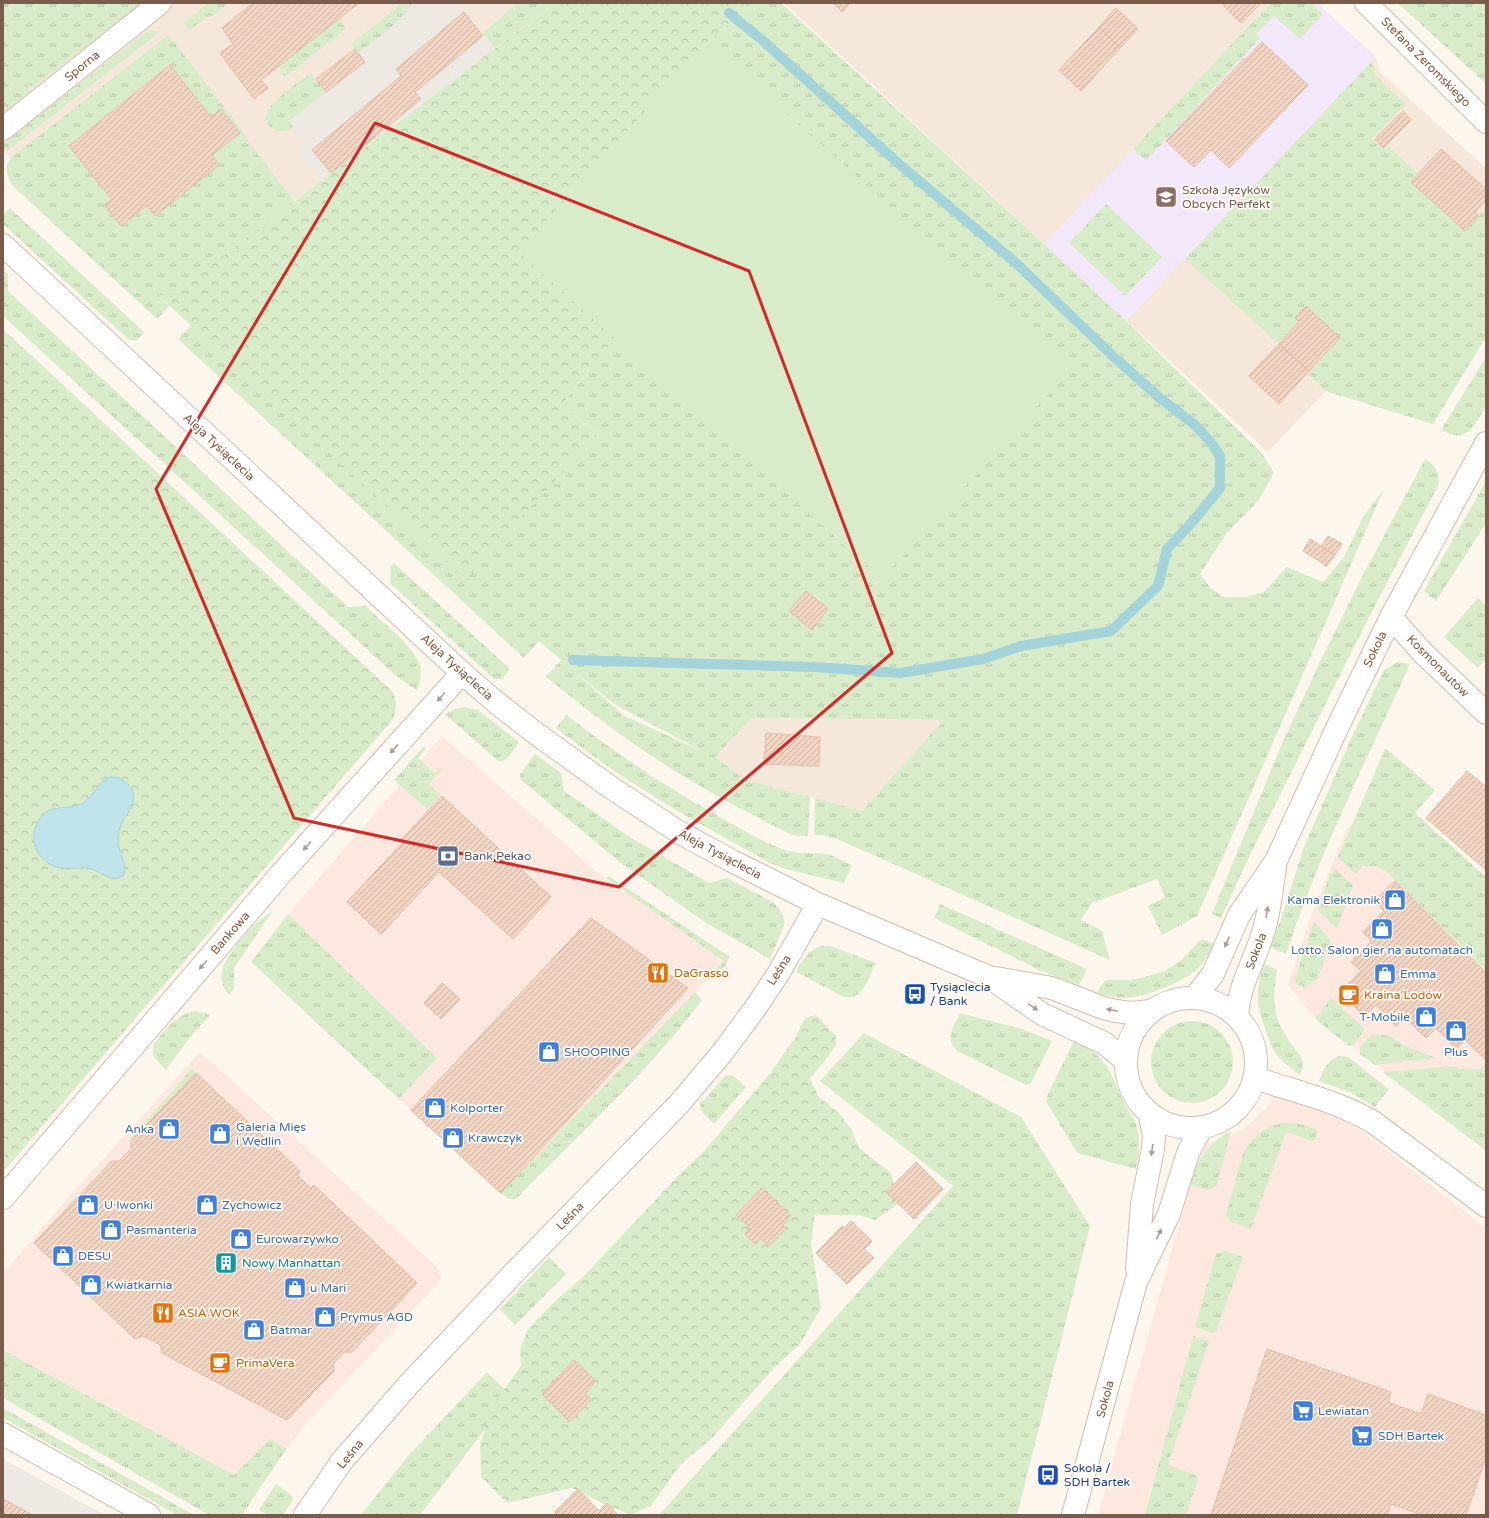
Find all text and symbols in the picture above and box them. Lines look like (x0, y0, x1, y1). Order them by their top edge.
street label: Stefana Żeromskiego (1378, 14, 1474, 110)
street label: Sporna (62, 48, 102, 84)
place label: Szkoła Języków Obcych Perfekt (1182, 183, 1271, 211)
school or university icon: Szkoła Języków Obcych Perfekt (1153, 184, 1179, 210)
street label: Aleja Tysiąclecia (181, 410, 257, 484)
street label: Sokola (1360, 629, 1390, 669)
street label: Aleja Tysiąclecia (418, 631, 496, 703)
street label: Kosmonautów (1404, 632, 1472, 700)
one-way arrow (436, 692, 446, 702)
one-way arrow (389, 744, 398, 755)
street label: Aleja Tysiąclecia (676, 826, 764, 882)
one-way arrow (302, 841, 311, 851)
bank icon: Bank Pekao (435, 843, 461, 869)
place label: Bank Pekao (464, 849, 531, 863)
shop icon: Kama Elektronik (1382, 887, 1408, 913)
place label: Kama Elektronik (1287, 893, 1380, 907)
one-way arrow (1265, 906, 1271, 919)
street label: Bankowa (208, 909, 252, 957)
shop icon: Lotto. Salon gier na automatach (1369, 916, 1395, 942)
street label: Sokola (1243, 931, 1269, 971)
one-way arrow (1224, 936, 1230, 948)
place label: Lotto. Salon gier na automatach (1291, 943, 1473, 957)
street label: Leśna (764, 952, 794, 988)
one-way arrow (198, 960, 207, 970)
restaurant icon: DaGrasso (645, 960, 671, 986)
shop icon: Emma (1372, 961, 1398, 987)
place label: DaGrasso (674, 966, 729, 980)
place label: Emma (1400, 967, 1436, 981)
place label: Tysiąclecia / Bank (930, 980, 991, 1008)
bus stop icon: Tysiąclecia / Bank (902, 981, 928, 1007)
cafe icon: Kraina Lodów (1336, 982, 1362, 1008)
place label: Kraina Lodów (1364, 988, 1443, 1002)
one-way arrow (1027, 1003, 1038, 1011)
shop icon: T-Mobile (1413, 1004, 1439, 1030)
one-way arrow (1106, 1007, 1118, 1013)
place label: T-Mobile (1360, 1010, 1410, 1024)
shop icon: Plus (1443, 1018, 1469, 1044)
shop icon: SHOOPING (536, 1039, 562, 1065)
place label: SHOOPING (564, 1045, 630, 1059)
place label: Plus (1444, 1045, 1468, 1059)
shop icon: Kolporter (422, 1095, 448, 1121)
place label: Kolporter (450, 1101, 504, 1115)
shop icon: Anka (156, 1116, 182, 1142)
place label: Galeria Mięs i Wędlin (236, 1120, 306, 1148)
shop icon: Galeria Mięs i Wędlin (207, 1121, 233, 1147)
place label: Anka (125, 1122, 154, 1136)
shop icon: Krawczyk (440, 1125, 466, 1151)
place label: Krawczyk (468, 1131, 523, 1145)
one-way arrow (1149, 1144, 1155, 1156)
shop icon: U Iwonki (75, 1192, 101, 1218)
shop icon: Zychowicz (194, 1192, 220, 1218)
place label: U Iwonki (104, 1198, 153, 1212)
place label: Zychowicz (222, 1198, 282, 1212)
street label: Leśna (553, 1199, 587, 1233)
shop icon: Pasmanteria (98, 1217, 124, 1243)
place label: Pasmanteria (126, 1223, 197, 1237)
shop icon: Eurowarzywko (228, 1226, 254, 1252)
one-way arrow (1156, 1229, 1162, 1240)
place label: Eurowarzywko (256, 1232, 339, 1246)
shop icon: DESU (50, 1243, 76, 1269)
place label: DESU (78, 1249, 111, 1263)
building icon: Nowy Manhattan (213, 1250, 239, 1276)
place label: Nowy Manhattan (242, 1256, 341, 1270)
shop icon: Kwiatkarnia (78, 1272, 104, 1298)
shop icon: u Mari (282, 1275, 308, 1301)
place label: Kwiatkarnia (106, 1278, 173, 1292)
place label: u Mari (310, 1281, 346, 1295)
restaurant icon: ASIA WOK (150, 1300, 176, 1326)
shop icon: Prymus AGD (312, 1304, 338, 1330)
place label: ASIA WOK (178, 1306, 240, 1320)
place label: Prymus AGD (340, 1310, 413, 1324)
shop icon: Batmar (241, 1317, 267, 1343)
place label: Batmar (270, 1323, 312, 1337)
cafe icon: PrimaVera (207, 1350, 233, 1376)
place label: PrimaVera (236, 1356, 295, 1370)
street label: Sokola (1093, 1379, 1117, 1419)
supermarket icon: Lewiatan (1290, 1398, 1316, 1424)
place label: Lewiatan (1318, 1404, 1369, 1418)
supermarket icon: SDH Bartek (1349, 1423, 1375, 1449)
place label: SDH Bartek (1378, 1429, 1445, 1443)
street label: Leśna (334, 1437, 366, 1471)
place label: Sokola / SDH Bartek (1064, 1461, 1131, 1489)
bus stop icon: Sokola / SDH Bartek (1035, 1462, 1061, 1488)

